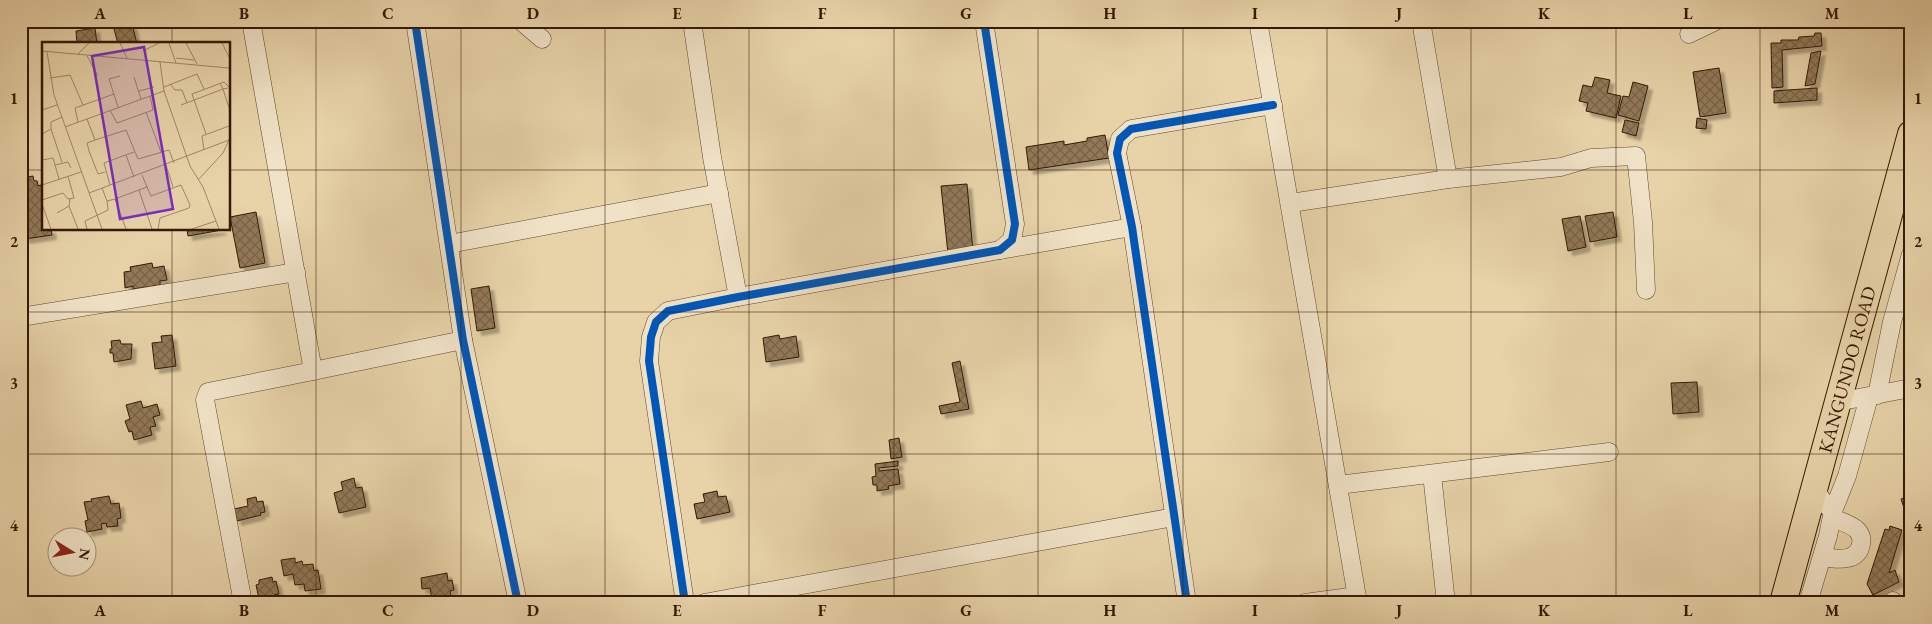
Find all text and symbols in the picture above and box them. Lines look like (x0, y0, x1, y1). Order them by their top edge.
text: A (93, 3, 106, 24)
text: B (239, 3, 249, 24)
text: C (382, 3, 394, 24)
text: D (527, 3, 539, 24)
text: E (672, 3, 682, 24)
text: F (818, 3, 827, 24)
text: G (960, 3, 972, 24)
text: H (1104, 3, 1117, 24)
text: I (1252, 3, 1258, 24)
text: J (1394, 3, 1402, 24)
text: K (1538, 3, 1551, 24)
text: L (1683, 3, 1693, 24)
text: M (1825, 3, 1840, 24)
inset map (42, 42, 230, 230)
text: 1 (10, 88, 18, 109)
text: 1 (1914, 88, 1922, 109)
text: 2 (10, 231, 19, 252)
text: 2 (1914, 231, 1923, 252)
street label: KANGUNDO ROAD (1813, 284, 1882, 456)
text: 3 (10, 373, 18, 394)
text: 3 (1914, 373, 1922, 394)
text: 4 (10, 515, 19, 536)
text: 4 (1914, 515, 1923, 536)
north arrow (48, 526, 98, 576)
text: N (75, 547, 95, 562)
text: A (93, 600, 106, 621)
text: B (239, 600, 249, 621)
text: C (382, 600, 394, 621)
text: D (527, 600, 539, 621)
text: E (672, 600, 682, 621)
text: F (818, 600, 827, 621)
text: G (960, 600, 972, 621)
text: H (1104, 600, 1117, 621)
text: I (1252, 600, 1258, 621)
text: J (1394, 600, 1402, 621)
text: K (1538, 600, 1551, 621)
text: L (1683, 600, 1693, 621)
text: M (1825, 600, 1840, 621)

